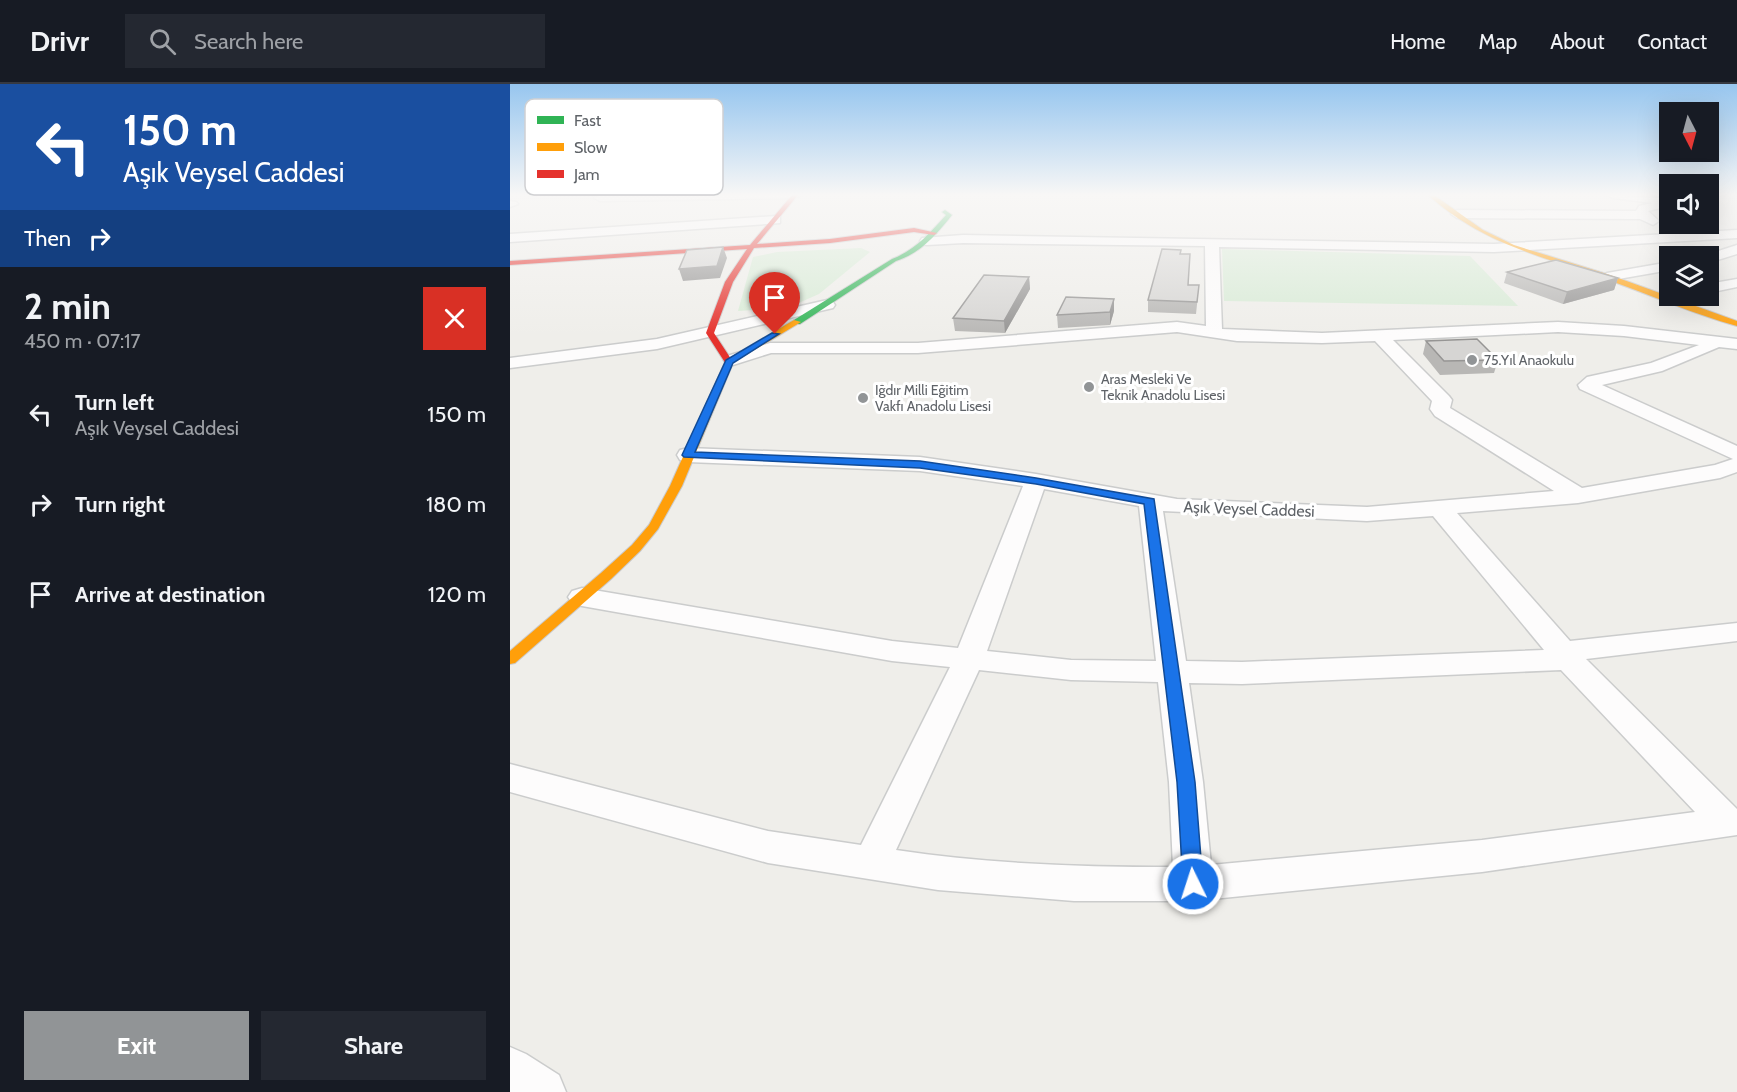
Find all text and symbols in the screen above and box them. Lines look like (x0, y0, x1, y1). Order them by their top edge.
search box (125, 14, 545, 68)
text: Drivr (30, 24, 89, 58)
icon: search (146, 25, 179, 58)
text: Search here (194, 28, 303, 55)
text: Home (1390, 29, 1446, 54)
text: Map (1479, 29, 1517, 54)
text: About (1550, 29, 1604, 54)
text: Contact (1637, 29, 1707, 54)
legend (525, 99, 723, 195)
north arrow (1659, 102, 1719, 162)
map controls (1659, 102, 1719, 306)
text: 150 m (123, 104, 237, 156)
icon: left (24, 108, 102, 186)
text: Fast (574, 111, 602, 130)
text: Slow (574, 138, 608, 157)
text: Aşık Veysel Caddesi (123, 156, 345, 189)
text: Jam (573, 165, 600, 184)
button: sound (1659, 174, 1719, 234)
icon: right (83, 222, 116, 255)
text: Then (24, 225, 71, 252)
button: layers (1659, 246, 1719, 306)
pin (749, 272, 800, 334)
icon: arrive (758, 281, 791, 314)
text: 2 min (24, 284, 111, 328)
button: close (423, 287, 486, 350)
text: 450 m · 07:17 (24, 329, 141, 353)
place label: 75.Yıl Anaokulu (1484, 351, 1574, 369)
marker: 75.Yıl Anaokulu (1465, 353, 1479, 367)
place label: Aras Mesleki Ve Teknik Anadolu Lisesi (1101, 370, 1225, 404)
marker: Aras Mesleki Ve Teknik Anadolu Lisesi (1082, 380, 1096, 394)
place label: Iğdır Milli Eğitim Vakfı Anadolu Lisesi (875, 381, 991, 415)
text: Turn left (75, 389, 154, 416)
marker: Iğdır Milli Eğitim Vakfı Anadolu Lisesi (856, 391, 870, 405)
icon: left (24, 398, 57, 431)
text: 150 m (427, 401, 486, 428)
text: Aşık Veysel Caddesi (75, 416, 239, 440)
icon: right (24, 488, 57, 521)
text: Turn right (75, 491, 165, 518)
text: 180 m (426, 491, 486, 518)
street label: Aşık Veysel Caddesi (1183, 497, 1315, 521)
icon: arrive (24, 578, 57, 611)
text: Arrive at destination (75, 581, 265, 608)
text: 120 m (428, 581, 486, 608)
position arrow (1161, 852, 1225, 916)
button: Exit (24, 1011, 249, 1080)
button: Share (261, 1011, 486, 1080)

